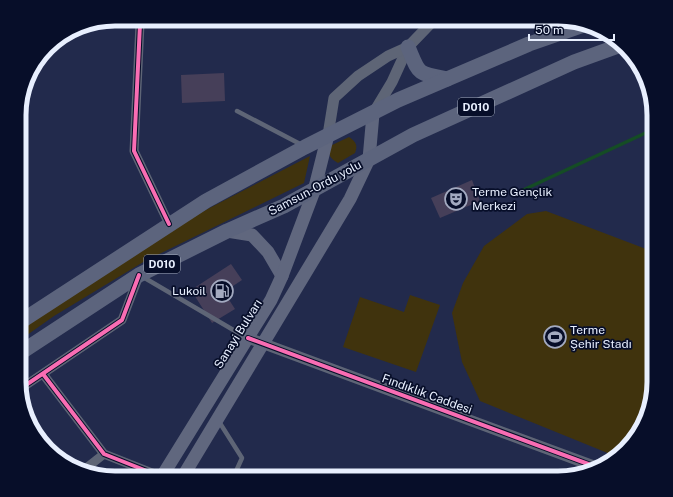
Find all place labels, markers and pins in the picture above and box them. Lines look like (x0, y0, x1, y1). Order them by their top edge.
place label: Terme Gençlik Merkezi (472, 185, 552, 213)
theatre icon: Terme Gençlik Merkezi (443, 186, 469, 212)
fuel station icon: Lukoil (209, 278, 235, 304)
place label: Lukoil (172, 284, 206, 298)
place label: Terme Şehir Stadı (570, 323, 632, 351)
sports icon: Terme Şehir Stadı (542, 324, 568, 350)

